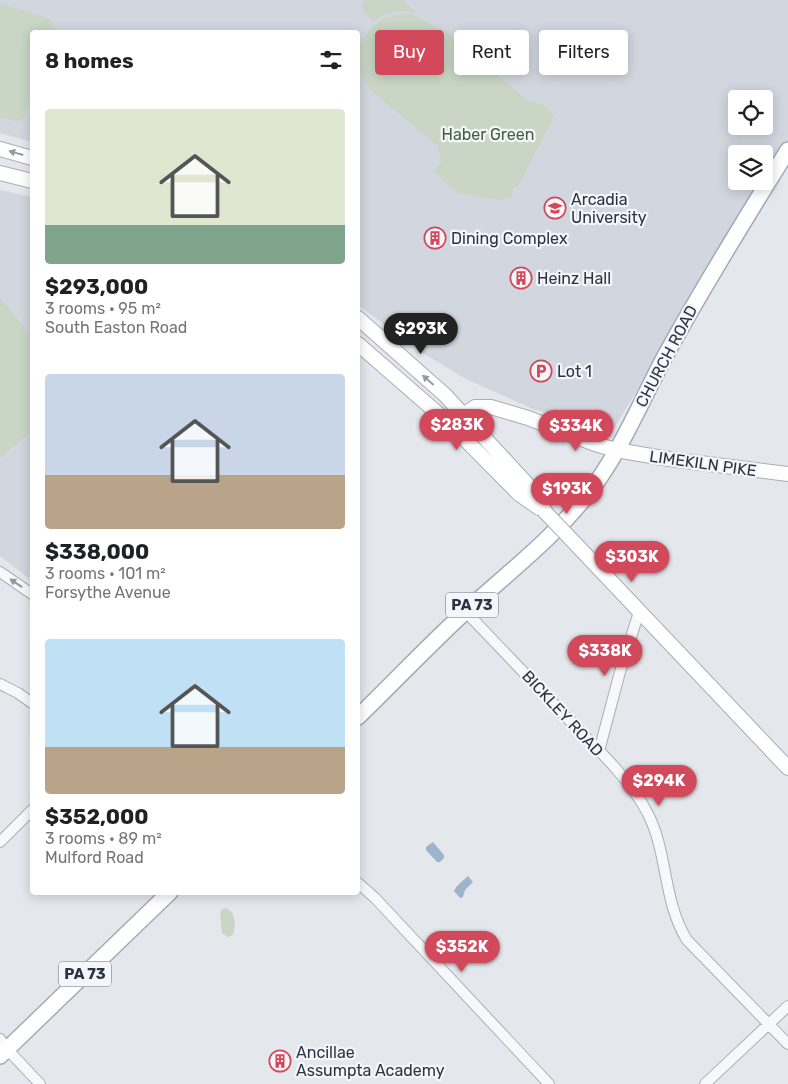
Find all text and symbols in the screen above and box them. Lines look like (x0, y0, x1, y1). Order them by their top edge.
chip: Buy (375, 30, 444, 75)
chip: Rent (454, 30, 529, 75)
chip: Filters (539, 30, 628, 75)
icon: filters (317, 46, 345, 74)
text: 8 homes (45, 48, 134, 73)
map controls (728, 90, 773, 190)
button: locate (728, 90, 773, 135)
park label: Haber Green (442, 125, 534, 144)
icon: home (150, 141, 240, 231)
button: layers (728, 145, 773, 190)
one-way arrow (9, 149, 24, 157)
place label: Arcadia University (571, 190, 647, 227)
school or university icon: Arcadia University (543, 196, 567, 220)
building icon: Dining Complex (423, 226, 447, 250)
place label: Dining Complex (451, 229, 568, 248)
building icon: Heinz Hall (509, 266, 533, 290)
place label: Heinz Hall (537, 269, 611, 288)
text: $293,000 (45, 274, 148, 299)
text: 3 rooms · 95 m² (45, 299, 161, 318)
street label: CHURCH ROAD (632, 302, 701, 410)
pin: $293K (386, 312, 456, 355)
text: South Easton Road (45, 318, 187, 337)
text: $293K (395, 319, 447, 338)
parking icon: Lot 1 (529, 359, 553, 383)
place label: Lot 1 (557, 362, 592, 381)
one-way arrow (422, 375, 435, 386)
icon: home (150, 406, 240, 496)
pin: $283K (422, 408, 492, 451)
pin: $334K (541, 410, 611, 452)
text: $283K (430, 415, 484, 434)
text: $334K (549, 416, 603, 435)
street label: LIMEKILN PIKE (648, 447, 758, 480)
pin: $193K (532, 472, 602, 515)
text: $193K (542, 479, 592, 498)
text: $338,000 (45, 539, 149, 564)
pin: $303K (597, 540, 667, 583)
text: $303K (605, 547, 659, 566)
text: 3 rooms · 101 m² (45, 564, 166, 583)
one-way arrow (9, 578, 23, 588)
text: Forsythe Avenue (45, 583, 171, 602)
road number: PA 73 (446, 592, 498, 618)
pin: $338K (570, 634, 640, 677)
text: $338K (578, 641, 632, 660)
street label: BICKLEY ROAD (518, 666, 607, 760)
icon: home (150, 671, 240, 761)
pin: $294K (624, 764, 694, 807)
text: $294K (633, 771, 685, 790)
text: $352,000 (45, 804, 149, 829)
text: 3 rooms · 89 m² (45, 829, 162, 848)
text: Mulford Road (45, 848, 144, 867)
pin: $352K (427, 930, 497, 973)
text: $352K (436, 937, 488, 956)
road number: PA 73 (59, 962, 111, 986)
place label: Ancillae Assumpta Academy (296, 1043, 445, 1080)
building icon: Ancillae Assumpta Academy (268, 1049, 292, 1073)

